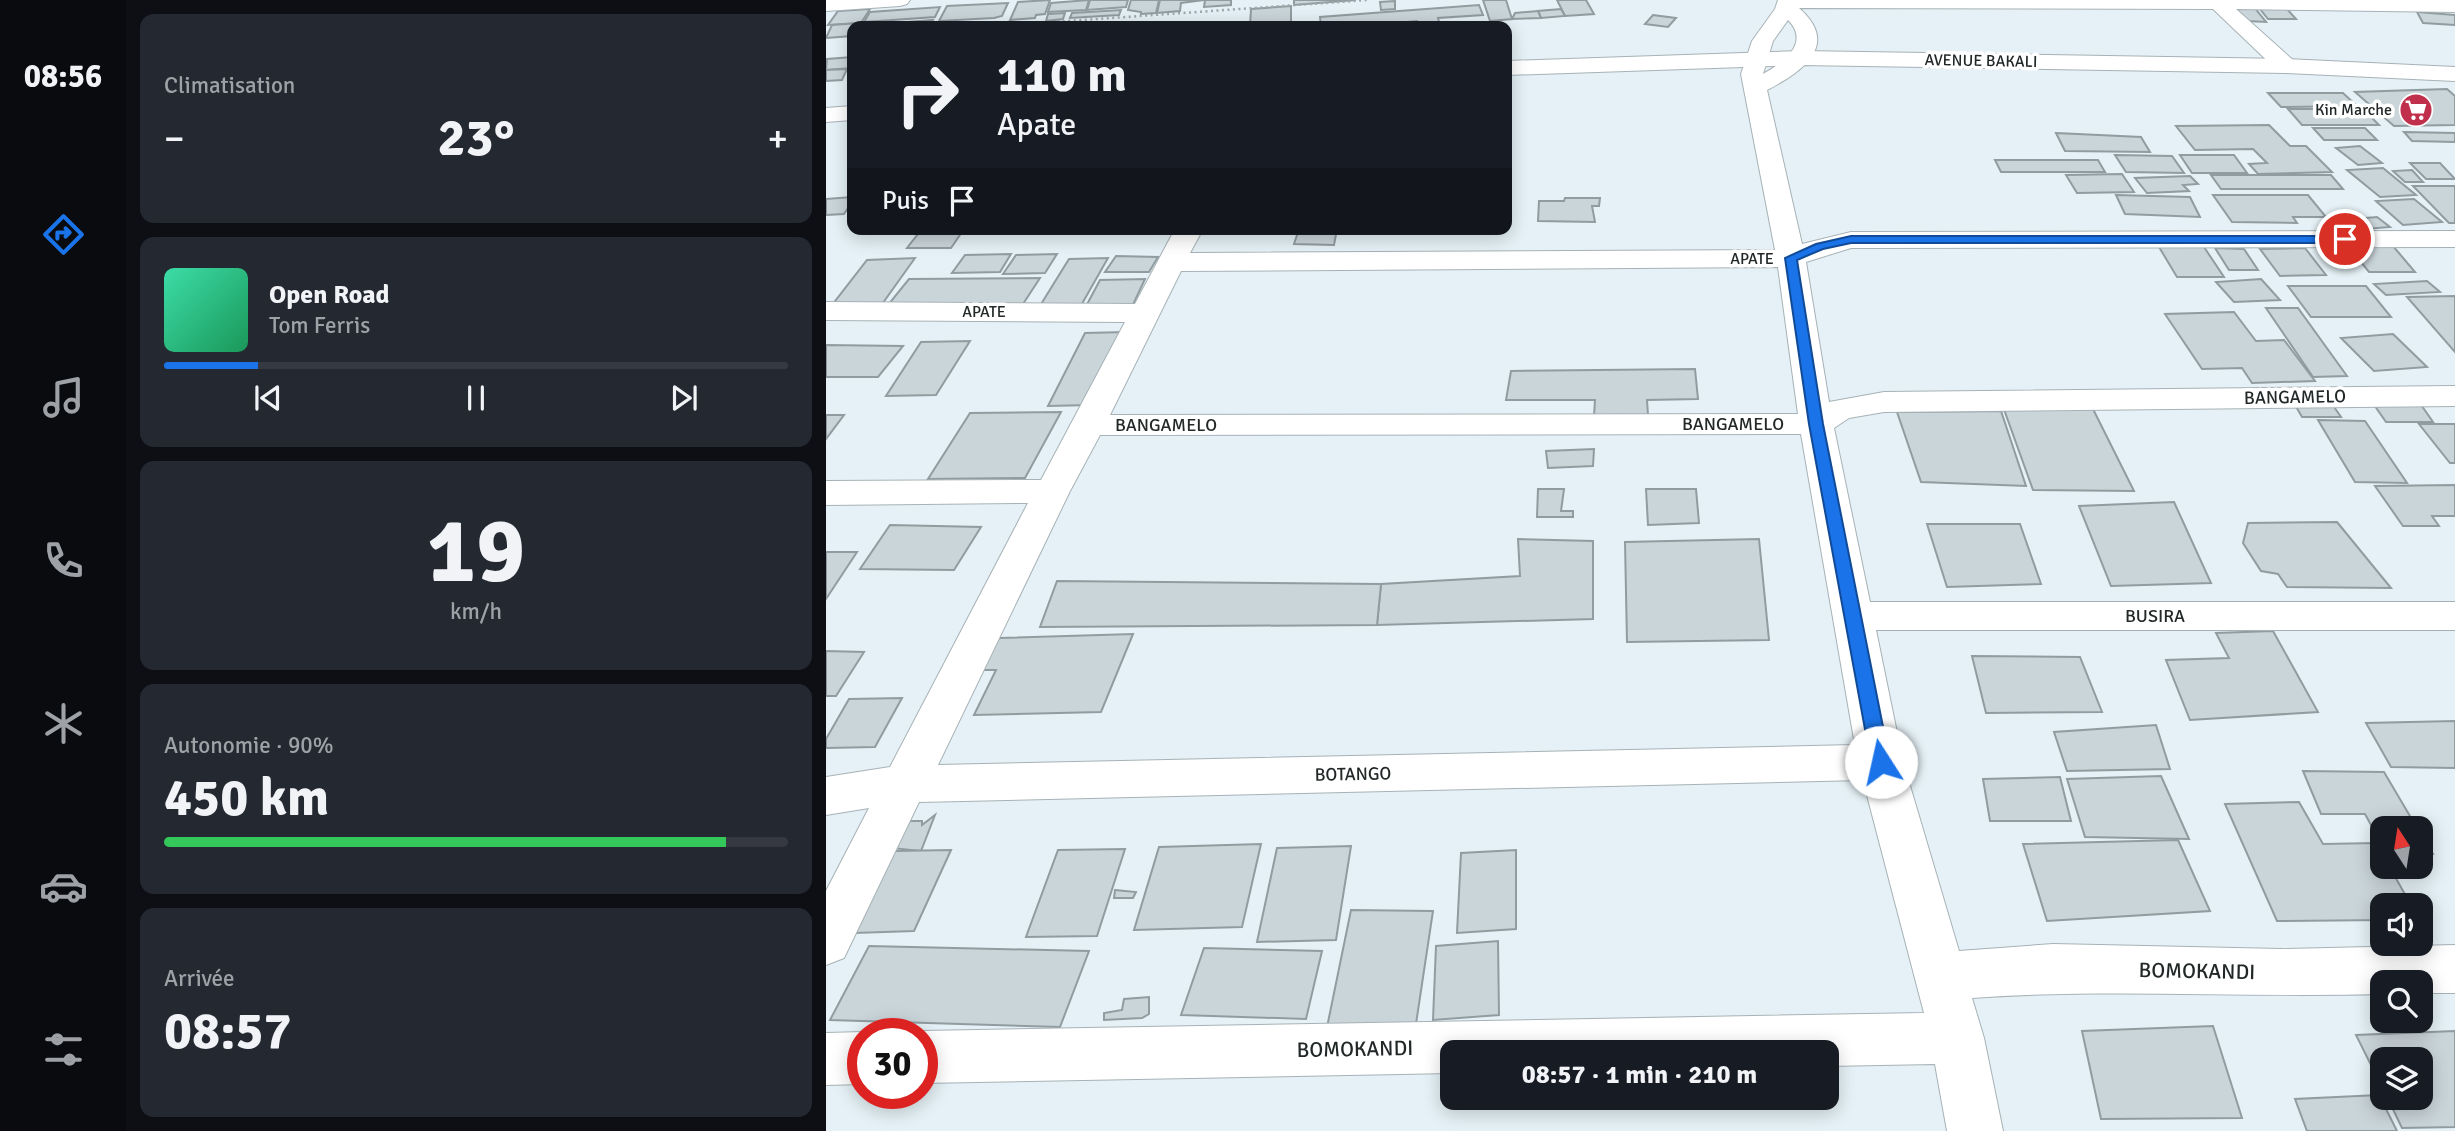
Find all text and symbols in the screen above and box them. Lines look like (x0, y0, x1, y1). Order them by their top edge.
text: 110 m (997, 45, 1127, 105)
icon: right (882, 49, 973, 140)
street label: AVENUE BAKALI (1924, 50, 2038, 72)
text: 08:56 (24, 57, 102, 96)
text: Climatisation (164, 71, 295, 100)
supermarket icon: Kin Marche (2397, 91, 2435, 129)
place label: Kin Marche (2315, 100, 2392, 120)
text: Apate (997, 105, 1076, 144)
text: 23° (438, 106, 514, 170)
text: − (164, 115, 185, 162)
text: + (767, 115, 788, 162)
icon: arrive (943, 182, 981, 220)
text: Puis (882, 185, 929, 217)
pin (2315, 209, 2375, 269)
icon: directions (39, 210, 88, 259)
icon: arrive (2326, 220, 2364, 258)
street label: APATE (1730, 249, 1774, 269)
text: Open Road (269, 279, 390, 311)
street label: APATE (962, 302, 1006, 322)
text: Tom Ferris (269, 311, 370, 340)
icon: music (39, 373, 88, 422)
icon: previous (249, 379, 287, 417)
icon: pause (457, 379, 495, 417)
icon: next (665, 379, 703, 417)
street label: BANGAMELO (2244, 385, 2346, 409)
street label: BANGAMELO (1682, 413, 1784, 435)
street label: BANGAMELO (1115, 414, 1217, 436)
text: 19 (427, 495, 525, 608)
icon: phone (39, 536, 88, 585)
text: km/h (450, 597, 502, 626)
street label: BUSIRA (2125, 605, 2185, 627)
icon: climate (39, 699, 88, 748)
position arrow (1844, 725, 1918, 799)
text: Autonomie · 90% (164, 731, 334, 760)
street label: BOTANGO (1315, 762, 1391, 786)
text: 450 km (164, 766, 329, 830)
north arrow (2370, 816, 2432, 878)
map controls (2370, 816, 2433, 1110)
icon: car (39, 862, 88, 911)
button: sound (2370, 893, 2433, 956)
street label: BOMOKANDI (2138, 957, 2256, 985)
text: Arrivée (164, 964, 235, 993)
button: search (2370, 970, 2433, 1033)
text: 08:57 (164, 999, 292, 1063)
speed limit sign: 30 (847, 1018, 938, 1109)
icon: filters (39, 1025, 88, 1074)
street label: BOMOKANDI (1296, 1035, 1414, 1063)
button: layers (2370, 1047, 2433, 1110)
text: 08:57 · 1 min · 210 m (1522, 1059, 1757, 1091)

